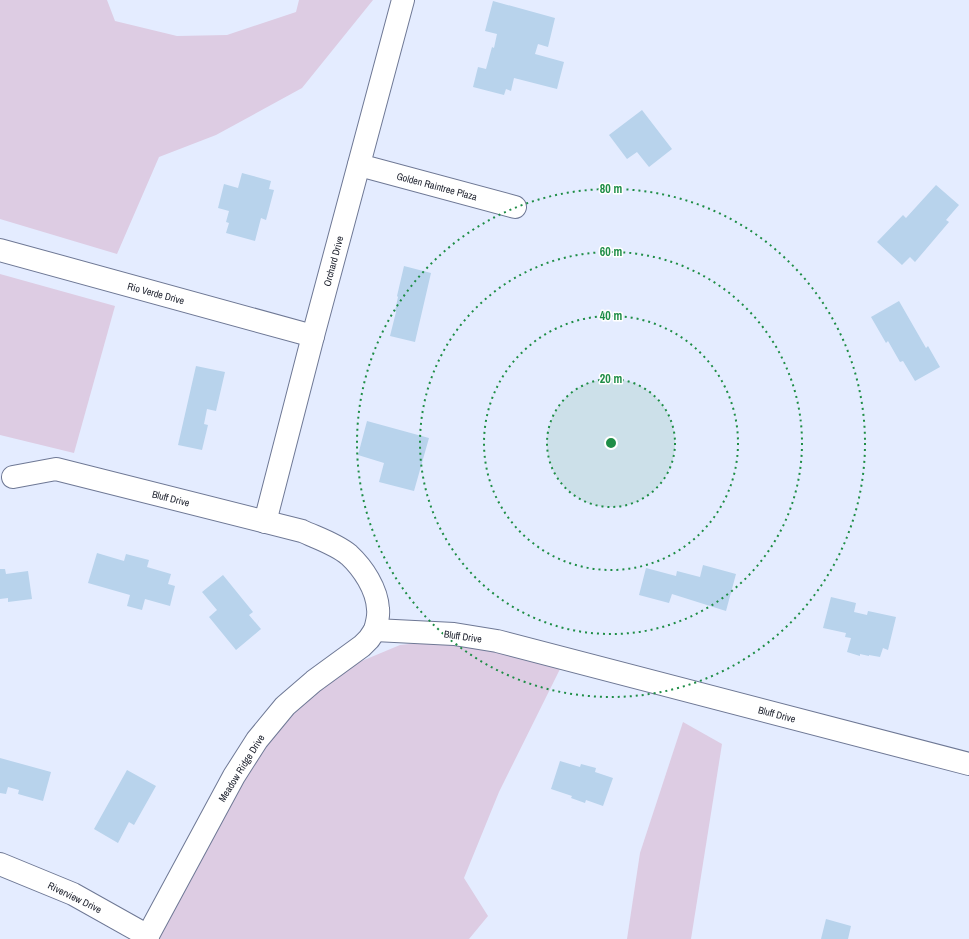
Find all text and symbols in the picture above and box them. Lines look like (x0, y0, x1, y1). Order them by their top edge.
street label: Golden Raintree Plaza (395, 169, 479, 204)
text: 80 m (600, 181, 622, 197)
street label: Orchard Drive (321, 234, 347, 288)
text: 60 m (600, 244, 622, 260)
street label: Rio Verde Drive (126, 280, 186, 307)
text: 40 m (600, 308, 622, 324)
text: 20 m (600, 371, 622, 387)
centre of rings (604, 436, 618, 450)
street label: Bluff Drive (151, 488, 191, 510)
street label: Bluff Drive (443, 627, 483, 646)
street label: Bluff Drive (757, 703, 797, 726)
street label: Meadow Ridge Drive (216, 732, 268, 804)
street label: Riverview Drive (46, 879, 104, 916)

